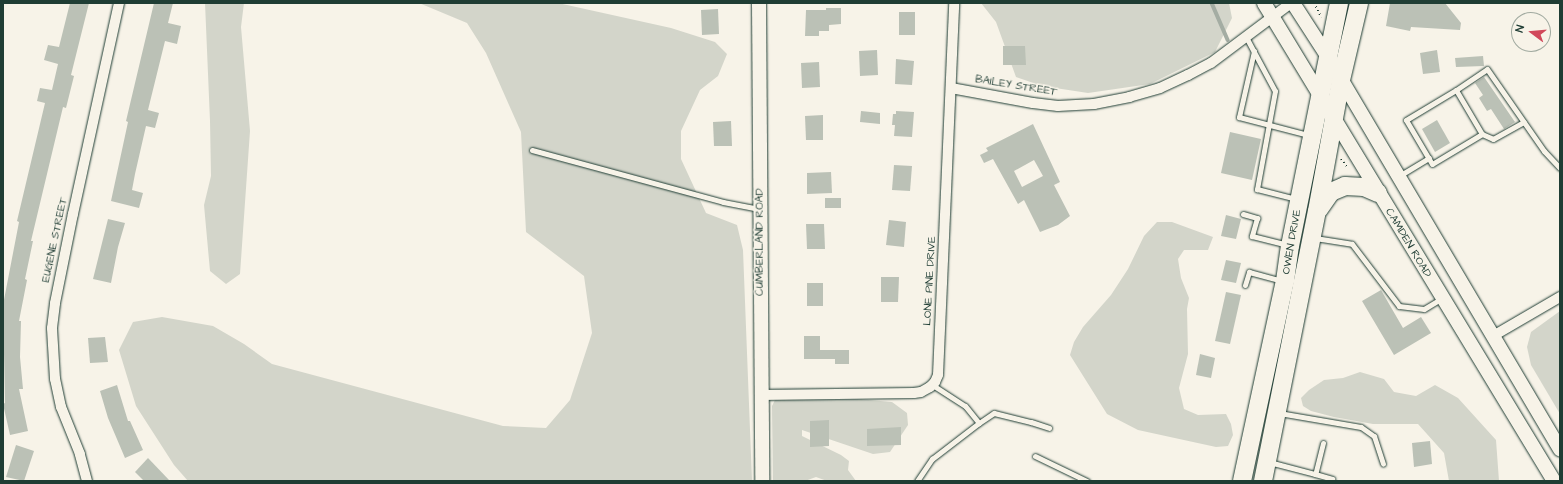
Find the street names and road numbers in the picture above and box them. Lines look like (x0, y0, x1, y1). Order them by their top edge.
street label: BAILEY STREET (974, 73, 1058, 99)
street label: CUMBERLAND ROAD (753, 188, 767, 296)
street label: EUGENE STREET (40, 196, 70, 284)
street label: CAMDEN ROAD (1382, 206, 1434, 280)
street label: OWEN DRIVE (1280, 209, 1304, 275)
street label: LONE PINE DRIVE (921, 236, 939, 326)

